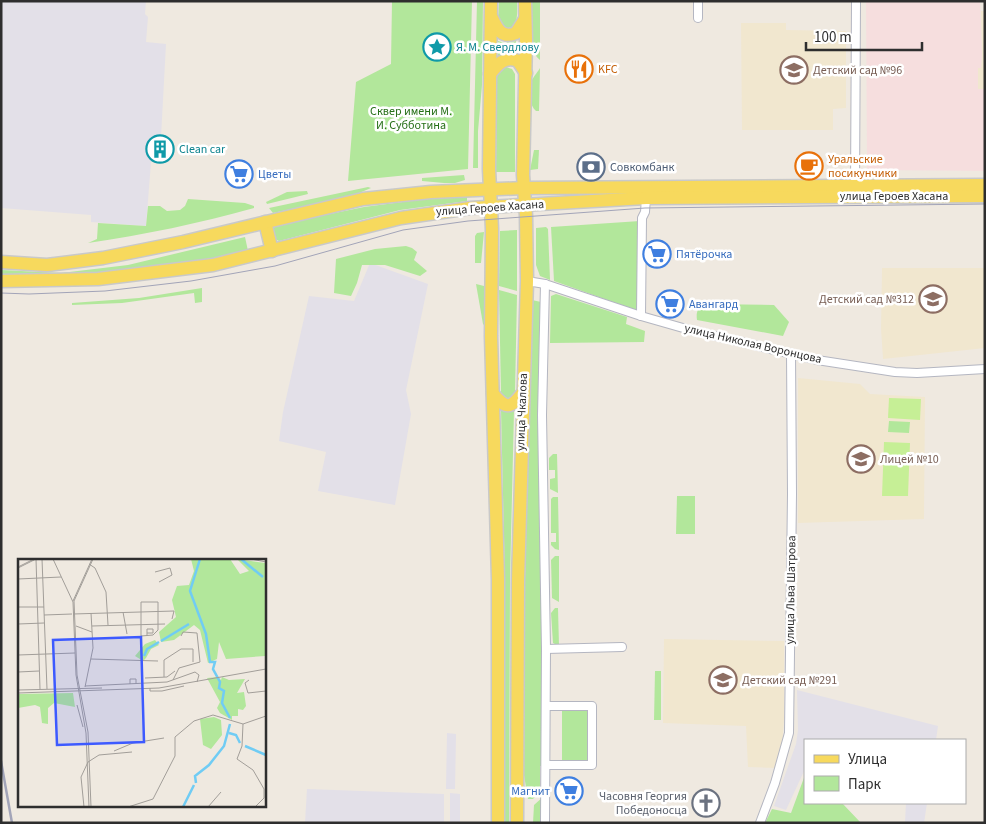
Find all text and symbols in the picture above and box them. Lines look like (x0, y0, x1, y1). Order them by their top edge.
scale bar (806, 20, 922, 52)
text: 100 m (814, 27, 852, 48)
place icon: Я. М. Свердлову (422, 32, 452, 62)
place label: Я. М. Свердлову (456, 39, 540, 56)
restaurant icon: KFC (564, 54, 594, 84)
school or university icon: Детский сад №96 (779, 55, 809, 85)
place label: KFC (598, 61, 618, 78)
place label: Детский сад №96 (813, 62, 902, 79)
park label: Сквер имени М. И. Субботина (370, 103, 452, 134)
building icon: Clean car (145, 134, 175, 164)
place label: Clean car (179, 141, 226, 158)
cafe icon: Уральские посикунчики (794, 151, 824, 181)
place label: Уральские посикунчики (828, 151, 897, 182)
bank icon: Совкомбанк (576, 152, 606, 182)
supermarket icon: Цветы (224, 159, 254, 189)
place label: Совкомбанк (610, 159, 674, 176)
place label: Цветы (258, 166, 291, 183)
street label: улица Героев Хасана (840, 188, 948, 205)
street label: улица Героев Хасана (435, 196, 545, 220)
supermarket icon: Пятёрочка (642, 239, 672, 269)
place label: Пятёрочка (676, 246, 732, 263)
school or university icon: Детский сад №312 (918, 284, 948, 314)
supermarket icon: Авангард (655, 289, 685, 319)
place label: Детский сад №312 (819, 291, 914, 308)
place label: Авангард (689, 296, 739, 313)
street label: улица Николая Воронцова (683, 320, 823, 368)
street label: улица Чкалова (512, 373, 532, 451)
school or university icon: Лицей №10 (846, 444, 876, 474)
place label: Лицей №10 (880, 451, 939, 468)
street label: улица Льва Шатрова (782, 535, 800, 645)
inset map (18, 559, 265, 806)
school or university icon: Детский сад №291 (708, 665, 738, 695)
place label: Детский сад №291 (742, 672, 837, 689)
legend (804, 739, 966, 804)
text: Улица (848, 749, 887, 770)
text: Парк (848, 774, 882, 795)
supermarket icon: Магнит (554, 776, 584, 806)
place label: Магнит (511, 783, 550, 800)
place label: Часовня Георгия Победоносца (599, 788, 687, 819)
church icon: Часовня Георгия Победоносца (691, 788, 721, 818)

